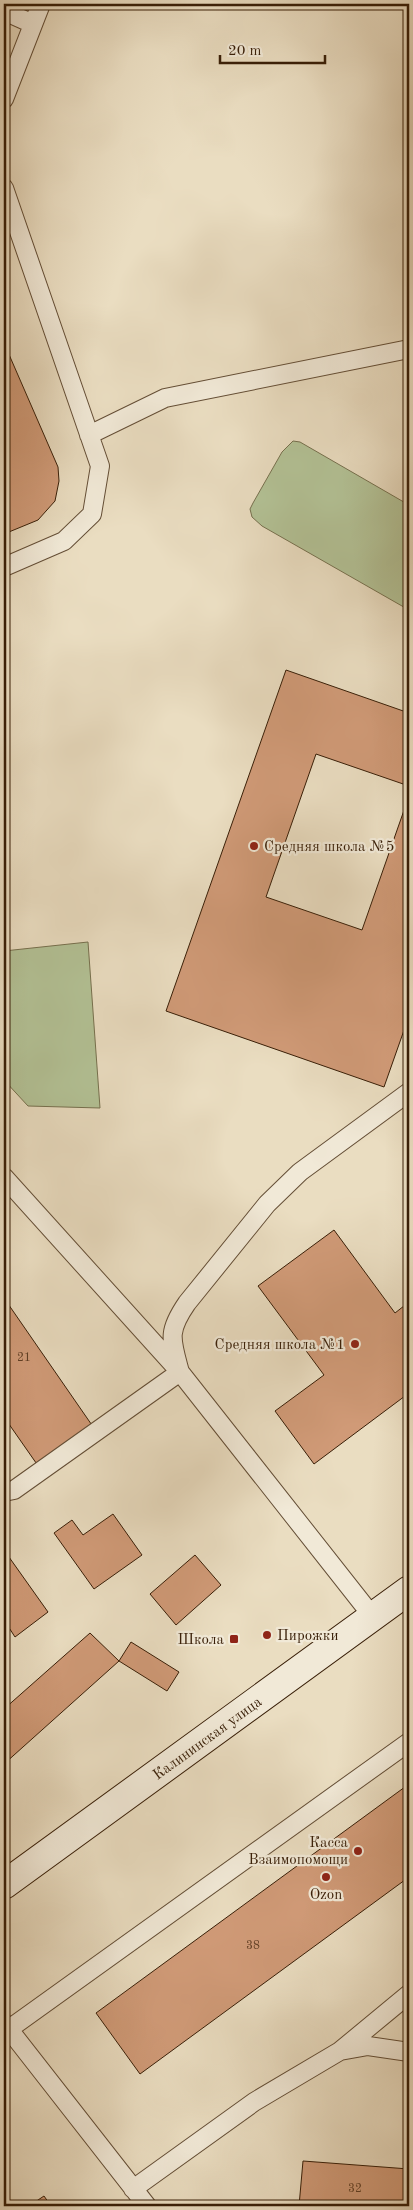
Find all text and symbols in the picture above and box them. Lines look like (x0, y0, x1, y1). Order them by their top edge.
scale bar (220, 32, 326, 64)
text: 20 m (228, 44, 262, 59)
marker: Средняя школа №5 (248, 840, 260, 852)
place label: Средняя школа №5 (264, 840, 394, 855)
place label: Средняя школа №1 (215, 1338, 345, 1353)
marker: Средняя школа №1 (349, 1338, 361, 1350)
house number: 21 (17, 1352, 31, 1364)
marker: Пирожки (261, 1629, 273, 1641)
place label: Пирожки (277, 1629, 338, 1644)
place label: Школа (178, 1633, 225, 1648)
marker: Школа (228, 1633, 240, 1645)
street label: Калининская улица (151, 1695, 265, 1784)
place label: Касса Взаимопомощи (248, 1836, 349, 1868)
marker: Касса Взаимопомощи (352, 1845, 364, 1857)
marker: Ozon (320, 1871, 332, 1883)
place label: Ozon (310, 1888, 342, 1903)
house number: 38 (246, 1940, 260, 1952)
house number: 32 (348, 2183, 362, 2195)

